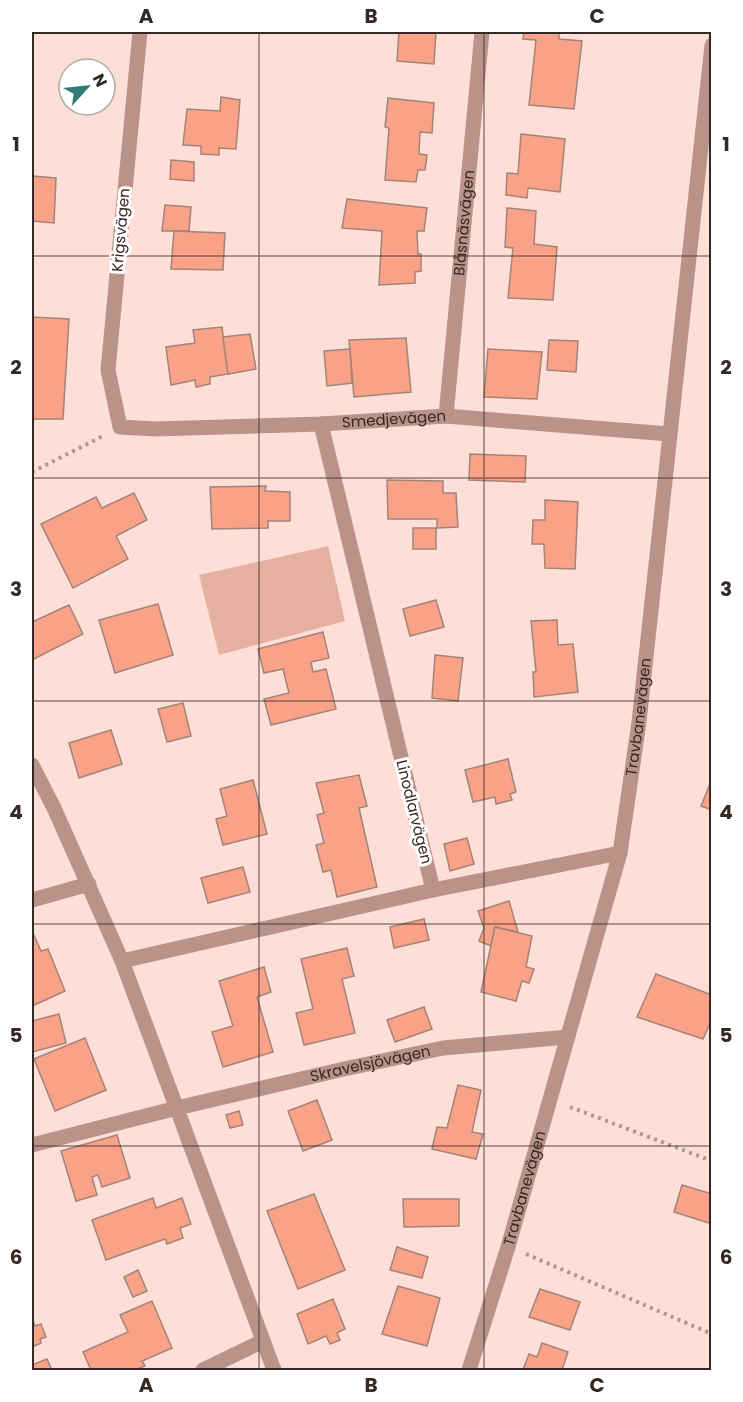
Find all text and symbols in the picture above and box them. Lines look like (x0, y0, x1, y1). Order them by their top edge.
text: A (139, 2, 154, 30)
text: B (364, 2, 378, 30)
text: C (589, 2, 605, 30)
north arrow (57, 57, 117, 117)
text: N (87, 70, 113, 91)
text: 1 (12, 130, 20, 158)
text: 1 (722, 130, 730, 158)
street label: Blåsnäsvägen (448, 169, 479, 277)
street label: Krigsvägen (106, 187, 135, 273)
text: 2 (10, 353, 22, 381)
text: 2 (720, 353, 732, 381)
street label: Smedjevägen (341, 405, 447, 433)
text: 3 (10, 575, 22, 603)
text: 3 (720, 575, 732, 603)
street label: Travbanevägen (620, 657, 656, 777)
street label: Linodlarvägen (391, 758, 438, 866)
text: 4 (9, 798, 23, 826)
text: 4 (719, 798, 733, 826)
text: 5 (10, 1021, 23, 1049)
text: 5 (720, 1021, 733, 1049)
street label: Skravelsjövägen (308, 1040, 432, 1087)
street label: Travbanevägen (498, 1128, 551, 1248)
text: 6 (10, 1243, 22, 1271)
text: 6 (720, 1243, 732, 1271)
text: A (139, 1371, 154, 1399)
text: B (364, 1371, 378, 1399)
text: C (589, 1371, 605, 1399)

